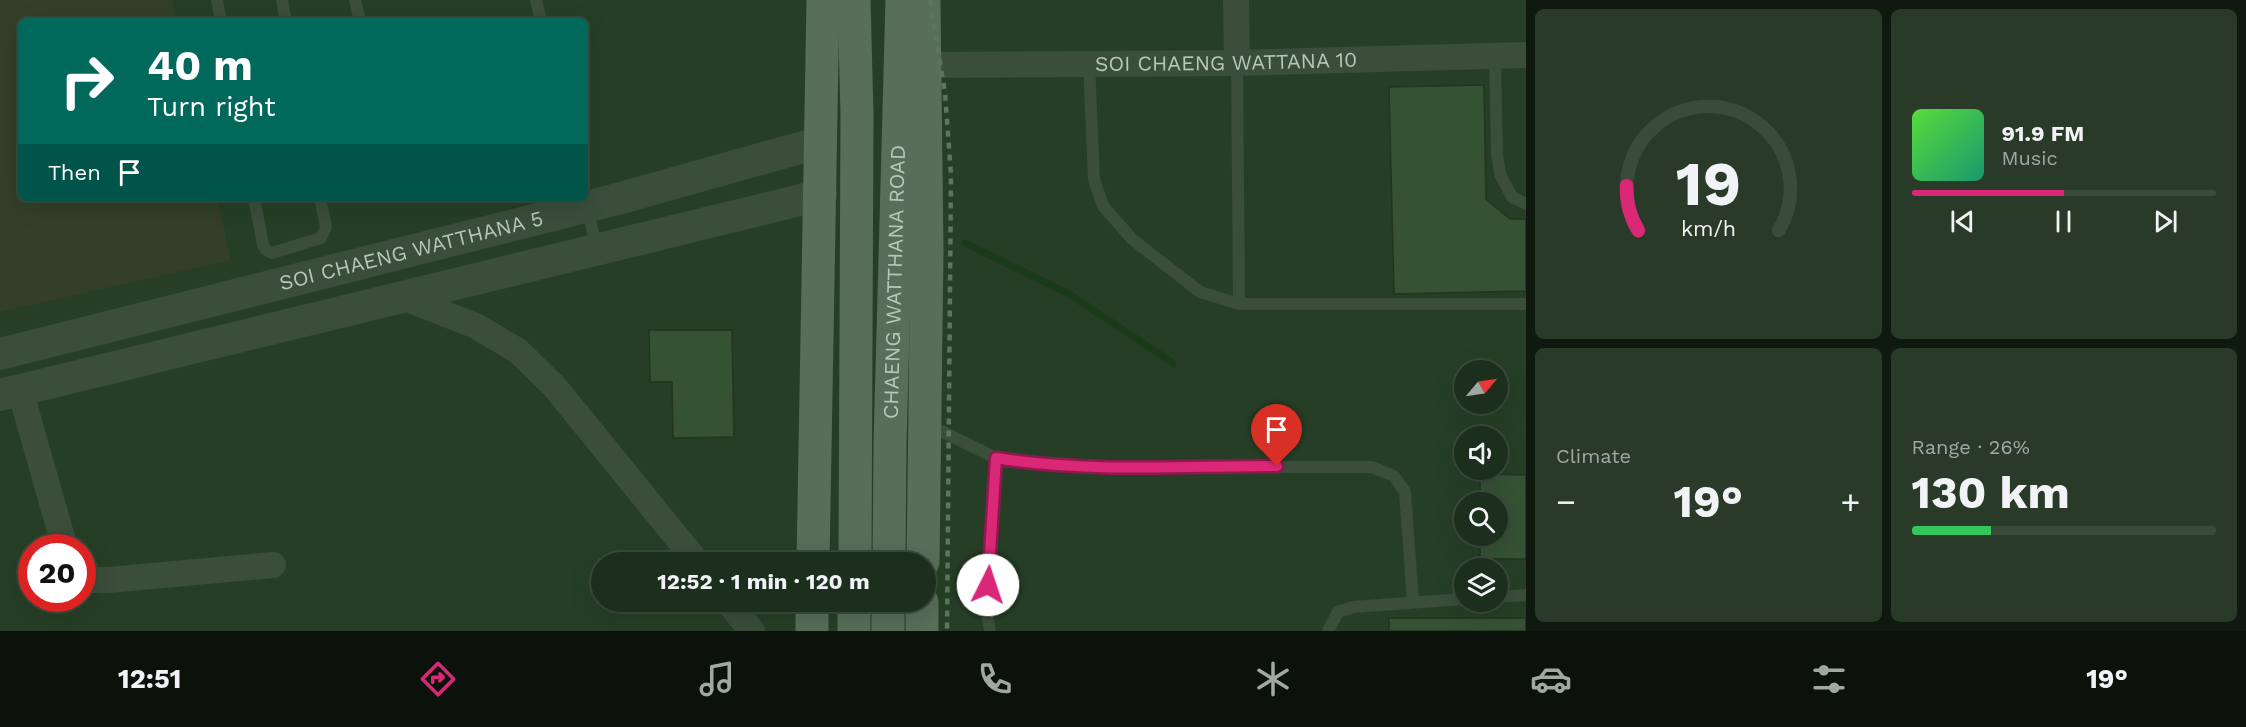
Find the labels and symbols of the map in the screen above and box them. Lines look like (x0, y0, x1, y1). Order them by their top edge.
street label: SOI CHAENG WATTANA 10 (1095, 47, 1357, 76)
street label: CHAENG WATTHANA ROAD (878, 145, 910, 419)
street label: SOI CHAENG WATTHANA 5 (277, 205, 545, 295)
north arrow (1454, 360, 1508, 414)
pin (1251, 404, 1302, 466)
speed limit sign: 20 (18, 534, 96, 612)
position arrow (956, 553, 1020, 617)

